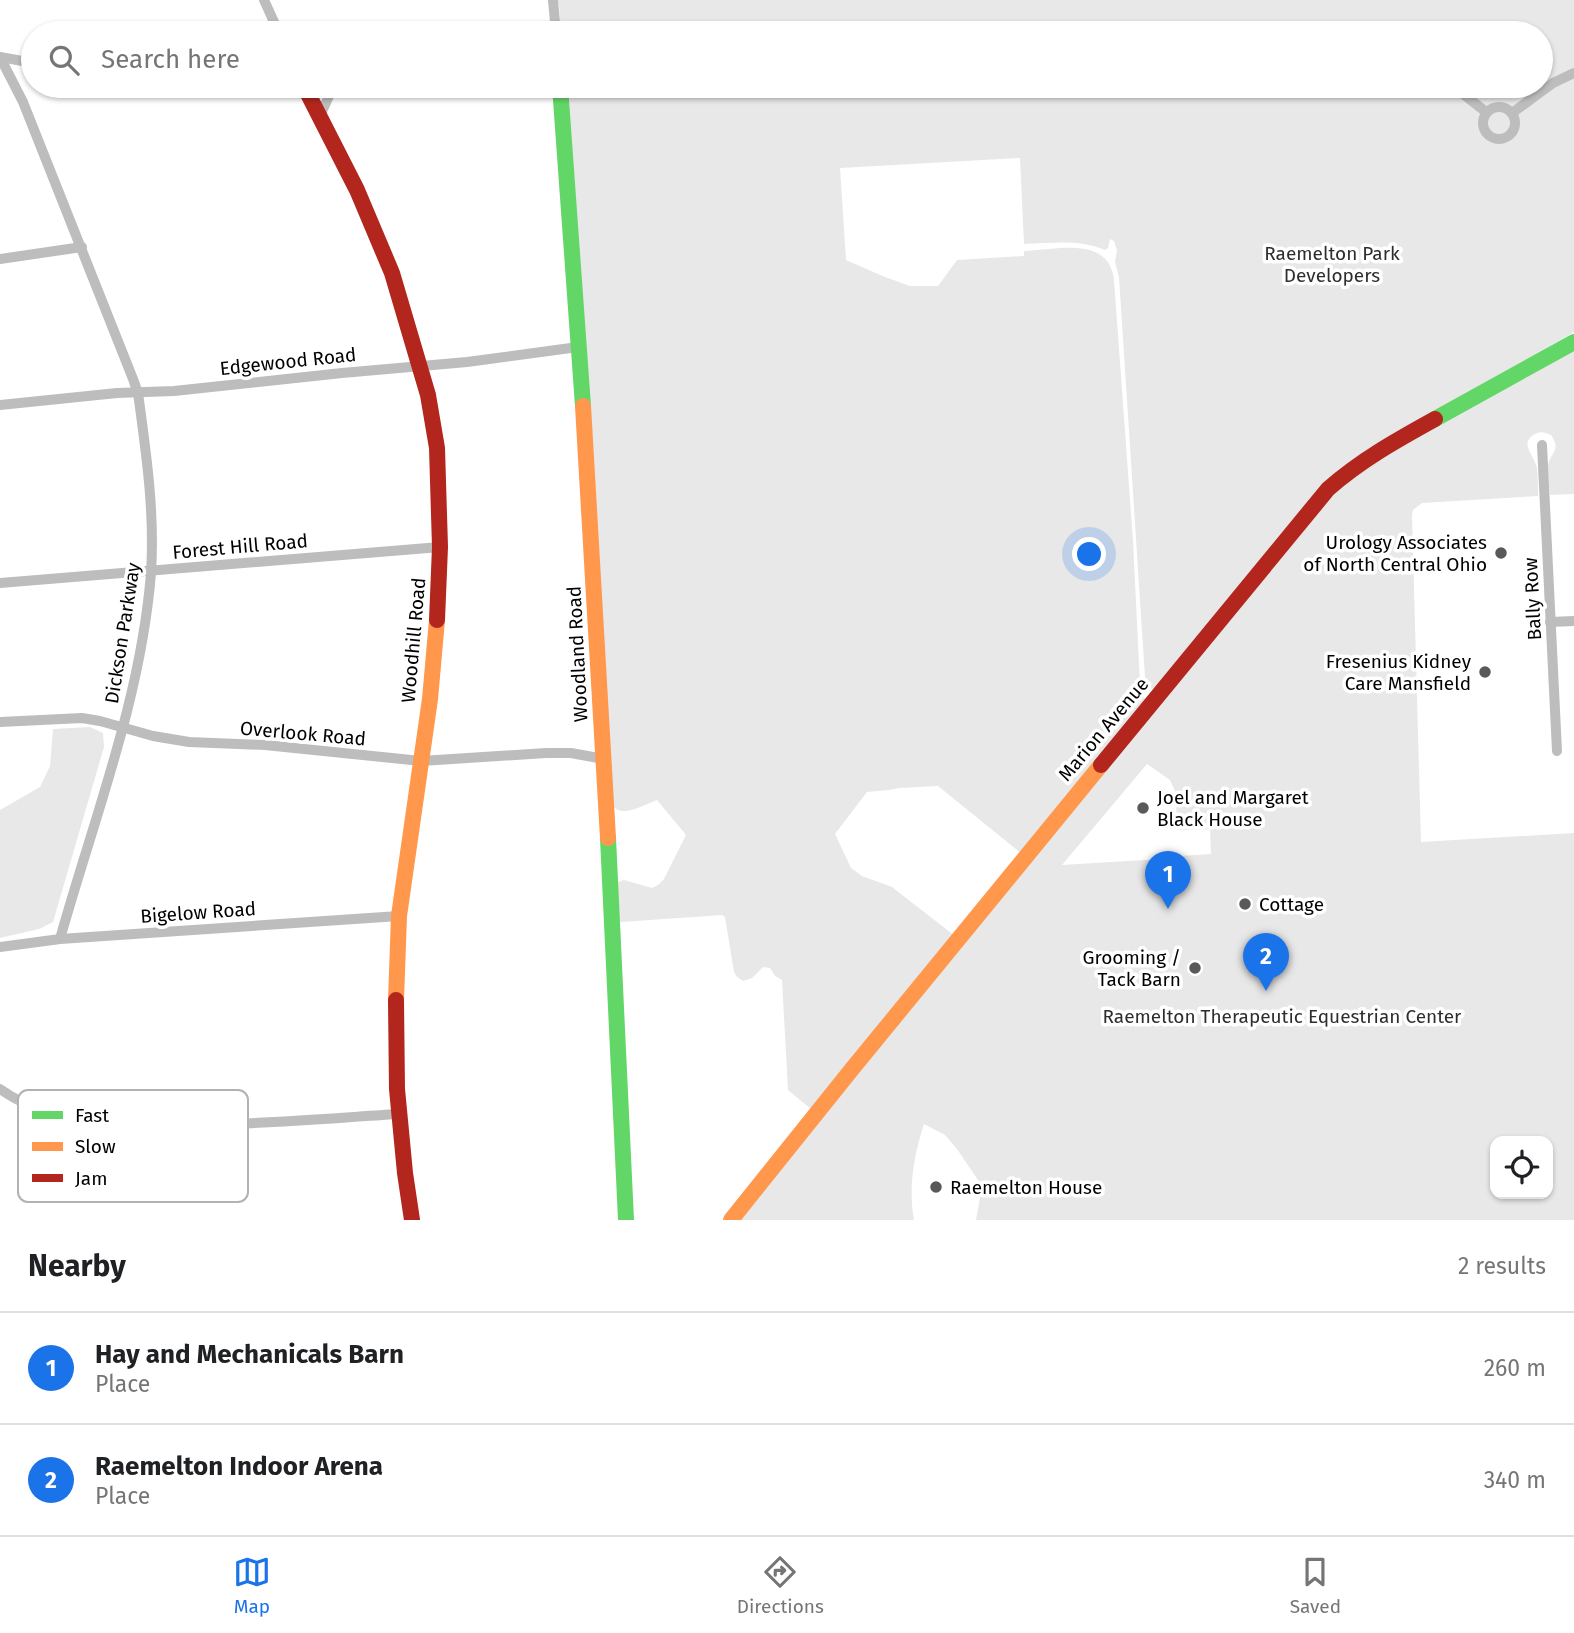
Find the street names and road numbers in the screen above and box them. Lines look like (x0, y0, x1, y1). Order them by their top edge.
street label: Edgewood Road (219, 343, 357, 380)
street label: Forest Hill Road (171, 529, 309, 564)
street label: Bally Row (1519, 557, 1546, 641)
street label: Dickson Parkway (100, 560, 145, 705)
street label: Woodhill Road (397, 577, 430, 704)
street label: Woodland Road (562, 585, 593, 723)
street label: Marion Avenue (1053, 673, 1153, 786)
street label: Overlook Road (239, 717, 367, 750)
street label: Bigelow Road (139, 897, 257, 928)

